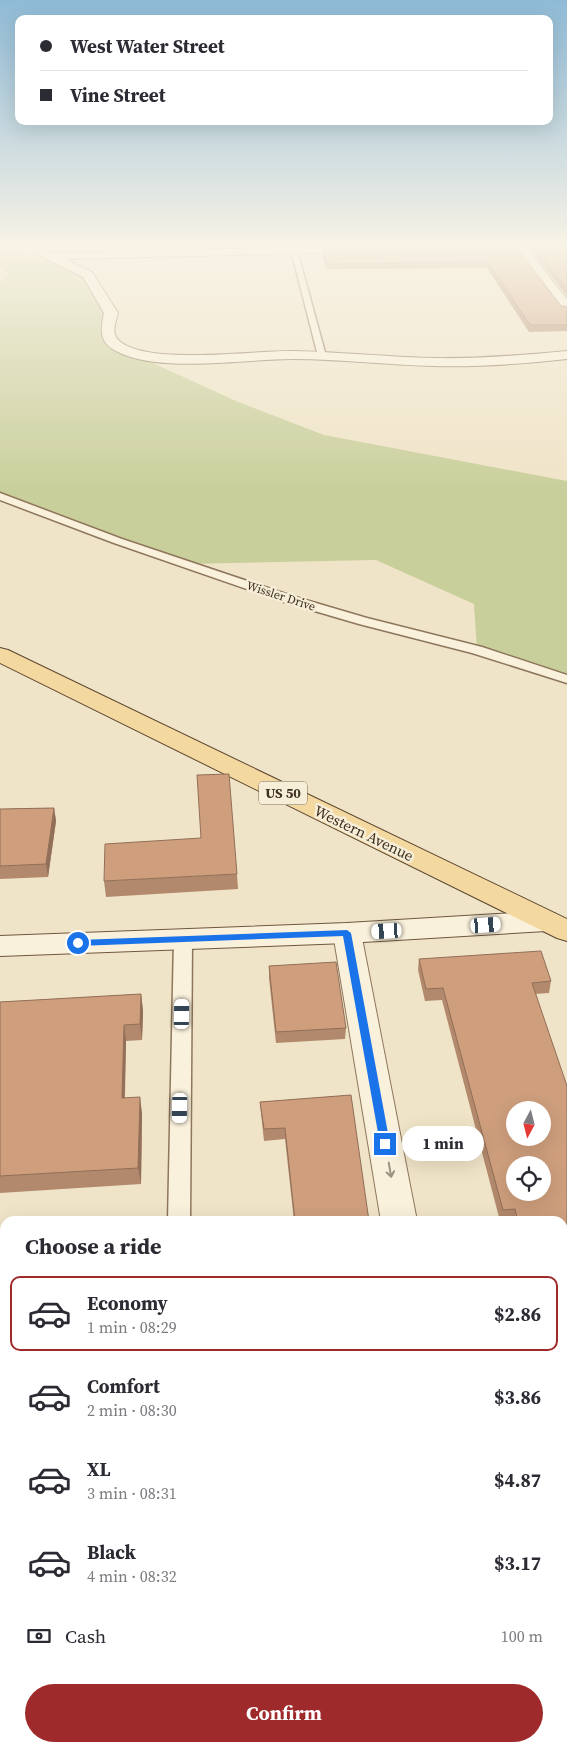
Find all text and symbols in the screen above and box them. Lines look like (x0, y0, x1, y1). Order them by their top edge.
text: West Water Street (70, 33, 225, 59)
text: Vine Street (70, 82, 166, 108)
street label: Wissler Drive (244, 577, 318, 615)
road number: US 50 (259, 781, 307, 804)
street label: Western Avenue (311, 800, 418, 866)
car (470, 916, 501, 934)
car (371, 923, 402, 939)
route start (67, 932, 89, 954)
car (174, 999, 189, 1029)
car (172, 1093, 187, 1123)
north arrow (506, 1101, 551, 1146)
map controls (506, 1101, 551, 1201)
callout: 1 min (402, 1126, 485, 1162)
text: 1 min (422, 1132, 464, 1154)
route end (374, 1133, 396, 1155)
button: locate (506, 1156, 551, 1201)
one-way arrow (385, 1162, 395, 1178)
text: Choose a ride (25, 1231, 162, 1261)
text: Economy (87, 1290, 168, 1316)
icon: car (27, 1291, 72, 1336)
text: $2.86 (494, 1301, 541, 1327)
text: 1 min · 08:29 (87, 1316, 177, 1338)
text: Comfort (87, 1373, 160, 1399)
icon: car (27, 1374, 72, 1419)
text: $3.86 (494, 1384, 541, 1410)
text: 2 min · 08:30 (87, 1399, 177, 1421)
text: XL (87, 1456, 110, 1482)
icon: car (27, 1457, 72, 1502)
text: $4.87 (494, 1467, 541, 1493)
text: 3 min · 08:31 (87, 1482, 177, 1504)
text: Black (87, 1539, 136, 1565)
icon: car (27, 1540, 72, 1585)
text: $3.17 (494, 1550, 541, 1576)
text: 4 min · 08:32 (87, 1565, 177, 1587)
icon: cash (25, 1622, 53, 1650)
text: Cash (65, 1623, 106, 1649)
text: 100 m (501, 1625, 543, 1647)
button: Confirm (25, 1684, 543, 1742)

